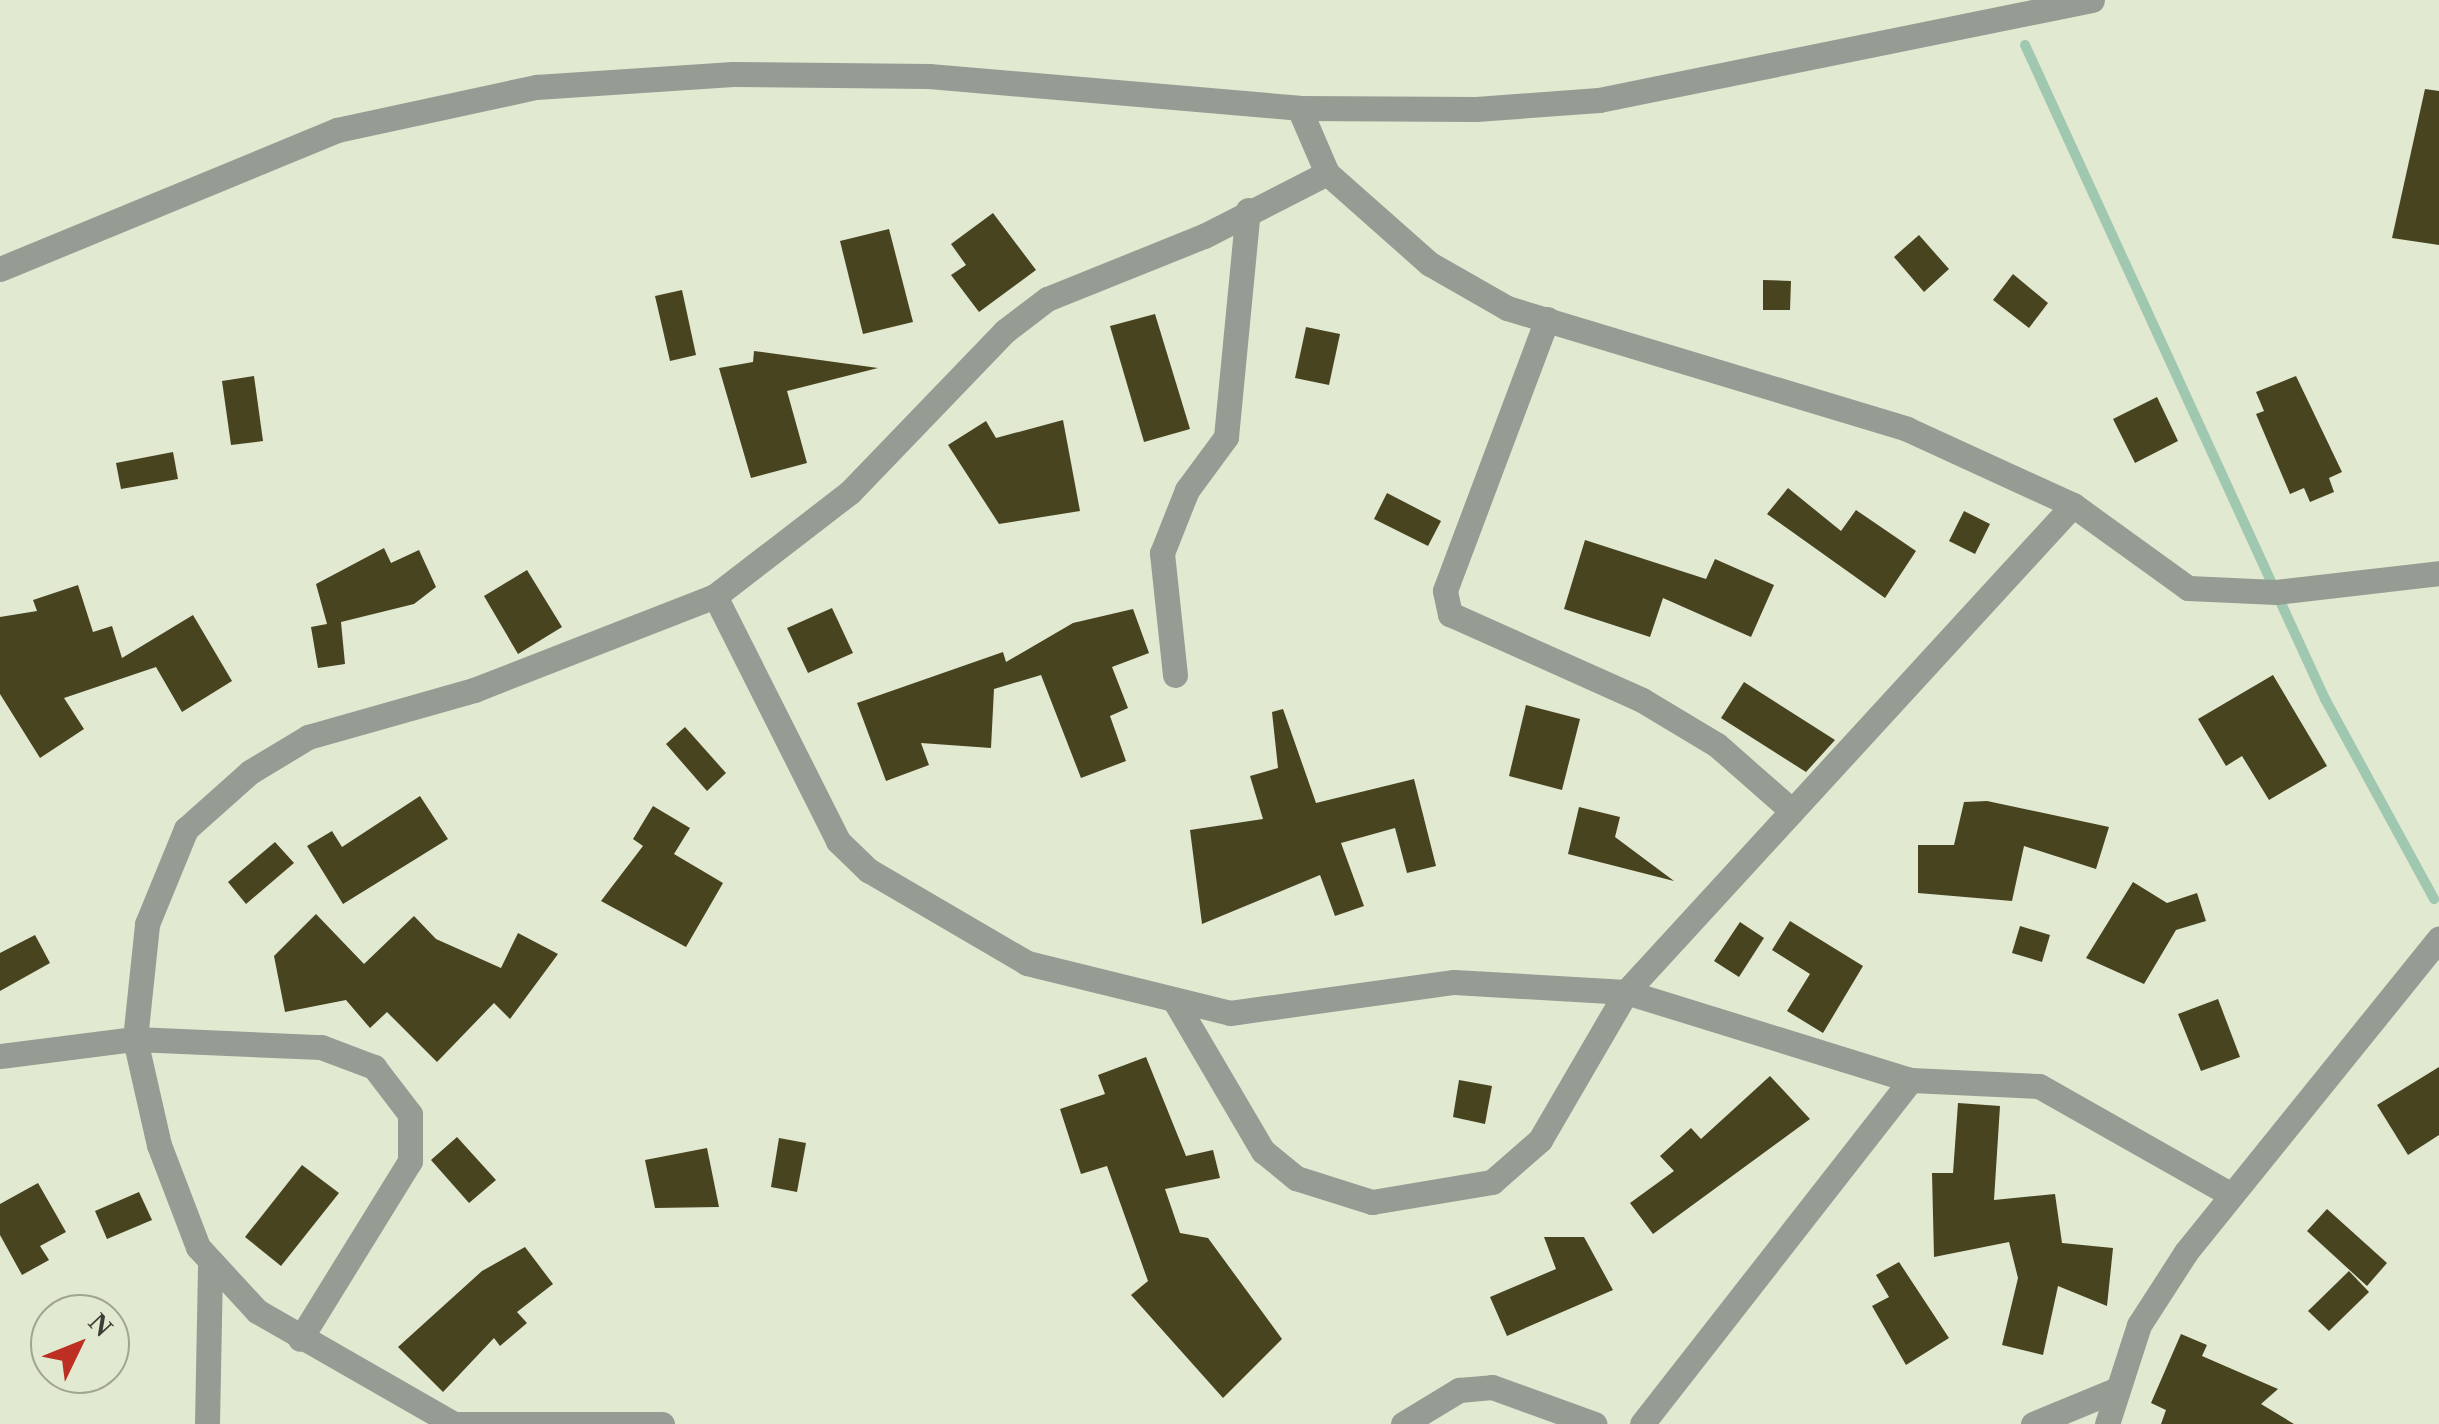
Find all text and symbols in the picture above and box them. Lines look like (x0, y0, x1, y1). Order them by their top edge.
north arrow (30, 1294, 130, 1394)
text: N (83, 1307, 119, 1343)

